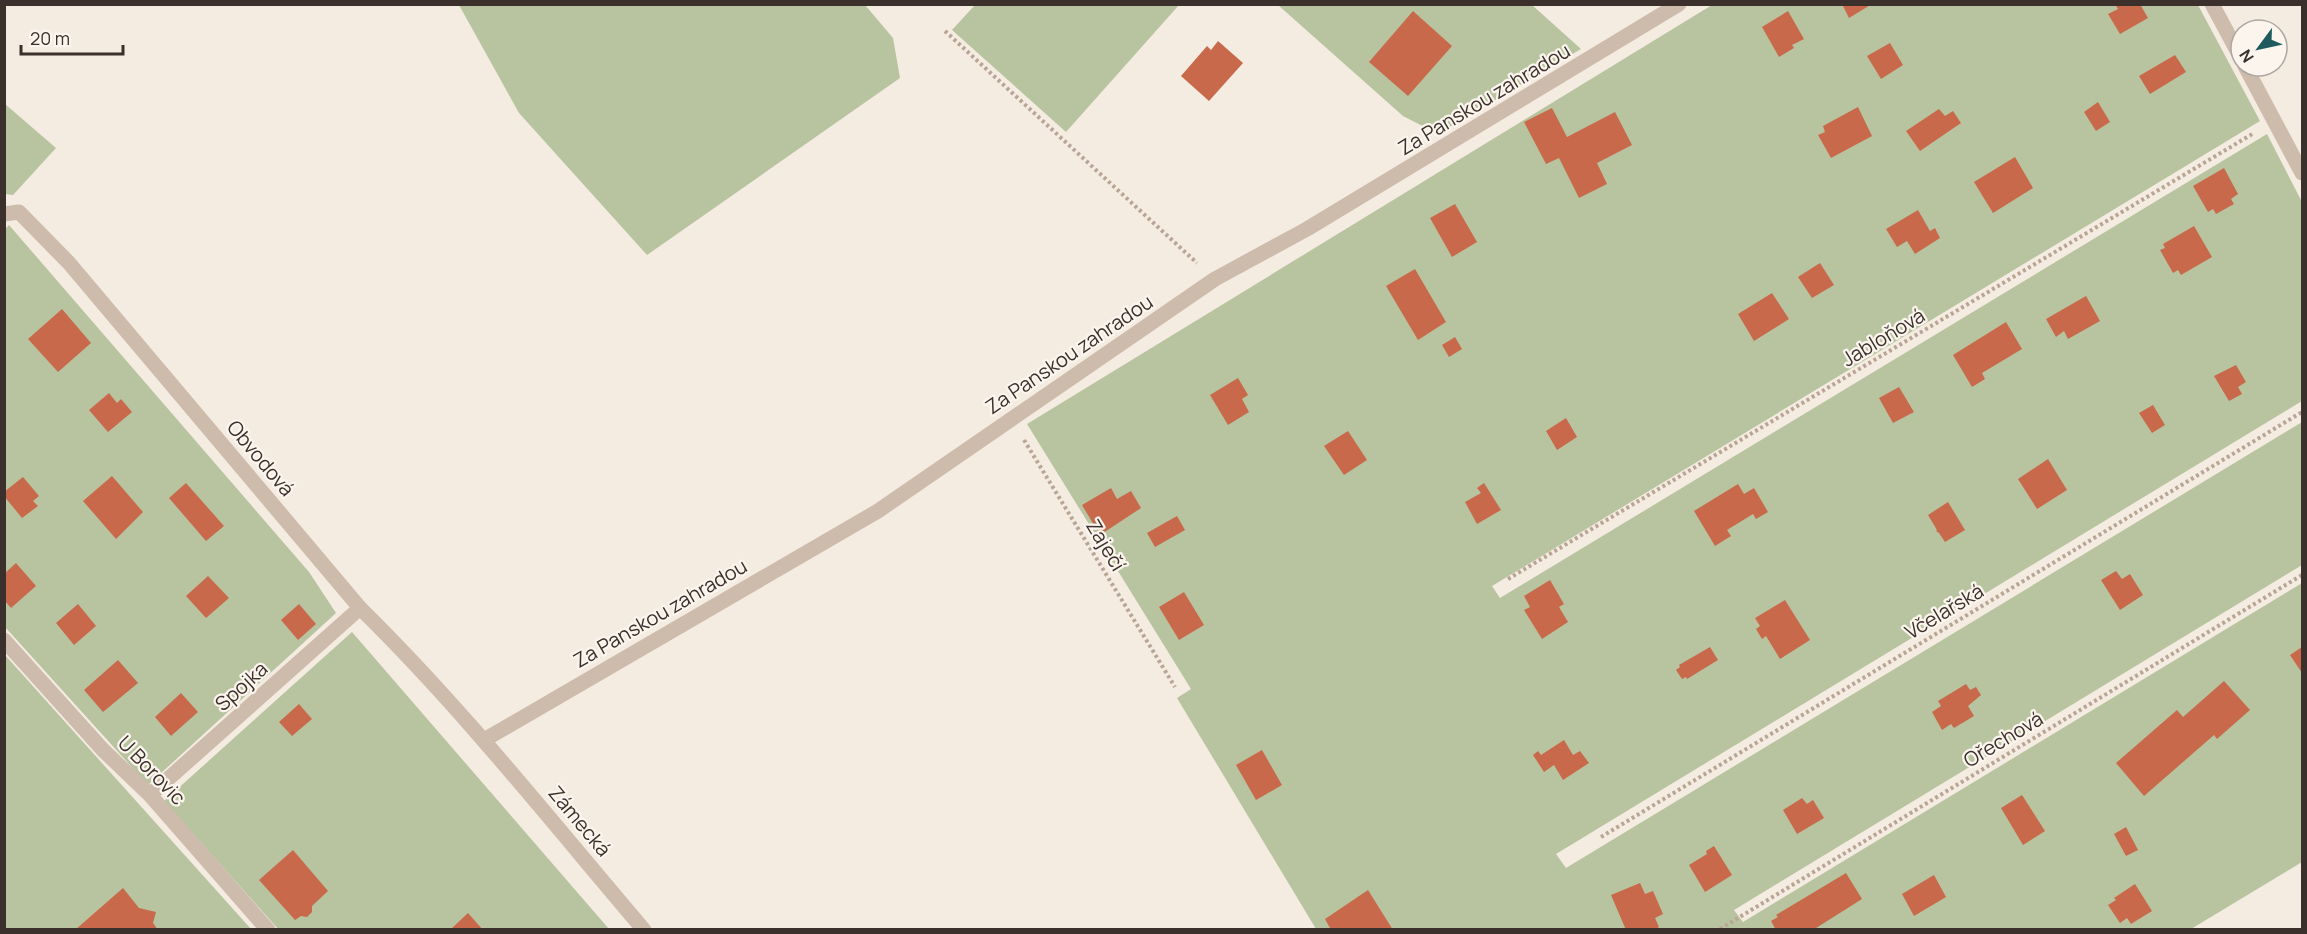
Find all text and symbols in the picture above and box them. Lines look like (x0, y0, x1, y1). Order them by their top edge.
scale bar (21, 18, 123, 56)
north arrow (2229, 18, 2289, 78)
text: 20 m (30, 26, 70, 50)
street label: Za Panskou zahradou (1393, 37, 1575, 161)
text: N (2234, 45, 2259, 67)
street label: Za Panskou zahradou (980, 288, 1158, 420)
street label: Jabloňová (1836, 302, 1930, 372)
street label: Obvodová (221, 414, 301, 502)
street label: Zaječí (1080, 514, 1132, 576)
street label: Za Panskou zahradou (568, 552, 752, 674)
street label: Včelařská (1900, 577, 1988, 645)
street label: Spojka (209, 655, 273, 717)
street label: Ořechová (1958, 705, 2048, 773)
street label: U Borovic (112, 730, 192, 810)
street label: Zámecká (543, 780, 617, 862)

